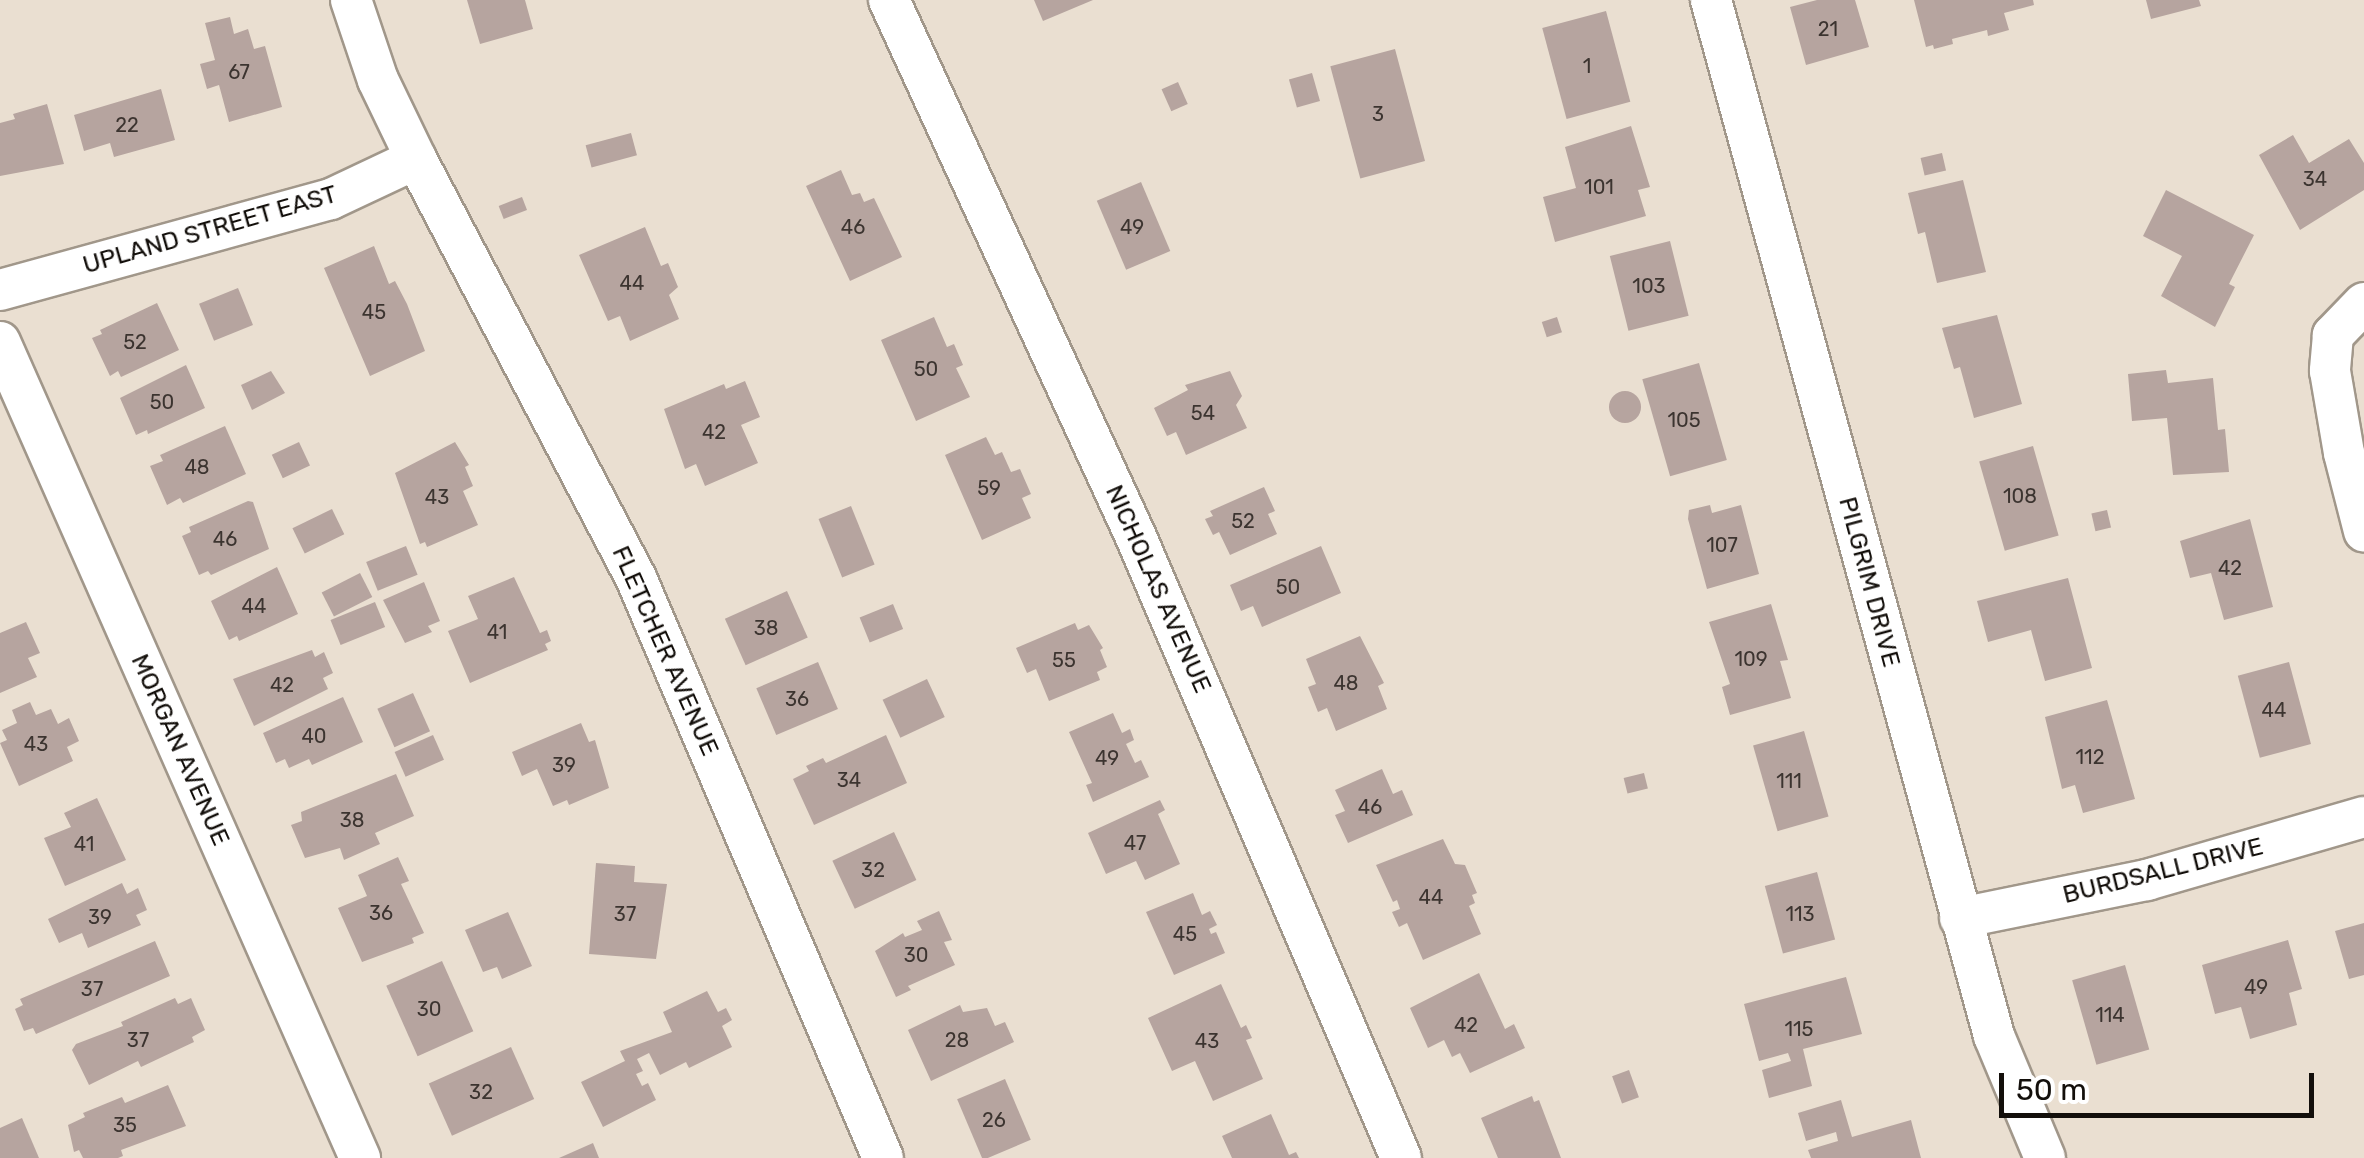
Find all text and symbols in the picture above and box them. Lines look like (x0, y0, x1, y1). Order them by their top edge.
house number: 21 (1818, 17, 1838, 41)
house number: 1 (1583, 54, 1591, 78)
house number: 67 (228, 60, 250, 84)
house number: 3 (1372, 102, 1384, 126)
house number: 22 (115, 113, 139, 137)
house number: 34 (2303, 167, 2327, 191)
house number: 101 (1584, 175, 1614, 199)
street label: UPLAND STREET EAST (79, 179, 341, 281)
house number: 46 (841, 215, 865, 239)
house number: 49 (1120, 215, 1144, 239)
house number: 44 (620, 271, 644, 295)
house number: 103 (1632, 274, 1666, 298)
house number: 45 (362, 300, 386, 324)
house number: 52 (123, 330, 147, 354)
house number: 50 (914, 357, 938, 381)
house number: 50 (150, 390, 174, 414)
house number: 54 (1191, 401, 1215, 425)
house number: 105 (1667, 408, 1701, 432)
house number: 42 (702, 420, 726, 444)
house number: 48 (184, 455, 210, 479)
house number: 59 (977, 476, 1001, 500)
street label: NICHOLAS AVENUE (1099, 480, 1217, 698)
house number: 108 (2003, 484, 2037, 508)
house number: 43 (425, 485, 449, 509)
street label: PILGRIM DRIVE (1832, 494, 1906, 670)
house number: 52 (1231, 509, 1255, 533)
house number: 46 (213, 527, 237, 551)
house number: 107 (1706, 533, 1738, 557)
street label: FLETCHER AVENUE (605, 541, 725, 761)
house number: 42 (2218, 556, 2242, 580)
house number: 50 (1276, 575, 1300, 599)
house number: 44 (242, 594, 266, 618)
house number: 38 (754, 616, 778, 640)
house number: 41 (487, 620, 507, 644)
house number: 109 (1734, 647, 1768, 671)
house number: 55 (1052, 648, 1076, 672)
street label: MORGAN AVENUE (124, 649, 236, 851)
house number: 48 (1333, 671, 1359, 695)
house number: 42 (270, 673, 294, 697)
house number: 36 (785, 687, 809, 711)
house number: 44 (2262, 698, 2286, 722)
house number: 40 (301, 724, 327, 748)
house number: 43 (24, 732, 48, 756)
house number: 112 (2076, 745, 2104, 769)
house number: 49 (1095, 746, 1119, 770)
house number: 39 (552, 753, 576, 777)
house number: 34 (837, 768, 861, 792)
house number: 111 (1776, 769, 1802, 793)
house number: 46 (1358, 795, 1382, 819)
house number: 38 (340, 808, 364, 832)
house number: 47 (1124, 831, 1146, 855)
house number: 41 (74, 832, 94, 856)
street label: BURDSALL DRIVE (2059, 832, 2267, 910)
house number: 32 (861, 858, 885, 882)
house number: 44 (1419, 885, 1443, 909)
house number: 36 (369, 901, 393, 925)
house number: 37 (614, 902, 636, 926)
house number: 113 (1785, 902, 1815, 926)
house number: 39 (88, 905, 112, 929)
house number: 45 (1173, 922, 1197, 946)
house number: 30 (904, 943, 928, 967)
house number: 49 (2244, 975, 2268, 999)
house number: 37 (81, 977, 103, 1001)
house number: 30 (417, 997, 441, 1021)
house number: 114 (2095, 1003, 2125, 1027)
house number: 42 (1454, 1013, 1478, 1037)
house number: 115 (1785, 1017, 1813, 1041)
house number: 37 (127, 1028, 149, 1052)
house number: 28 (945, 1028, 969, 1052)
house number: 43 (1195, 1029, 1219, 1053)
scale bar (2004, 1053, 2319, 1115)
text: 50 m (2016, 1072, 2087, 1108)
house number: 32 (469, 1080, 493, 1104)
house number: 26 (982, 1108, 1006, 1132)
house number: 35 (113, 1113, 137, 1137)

